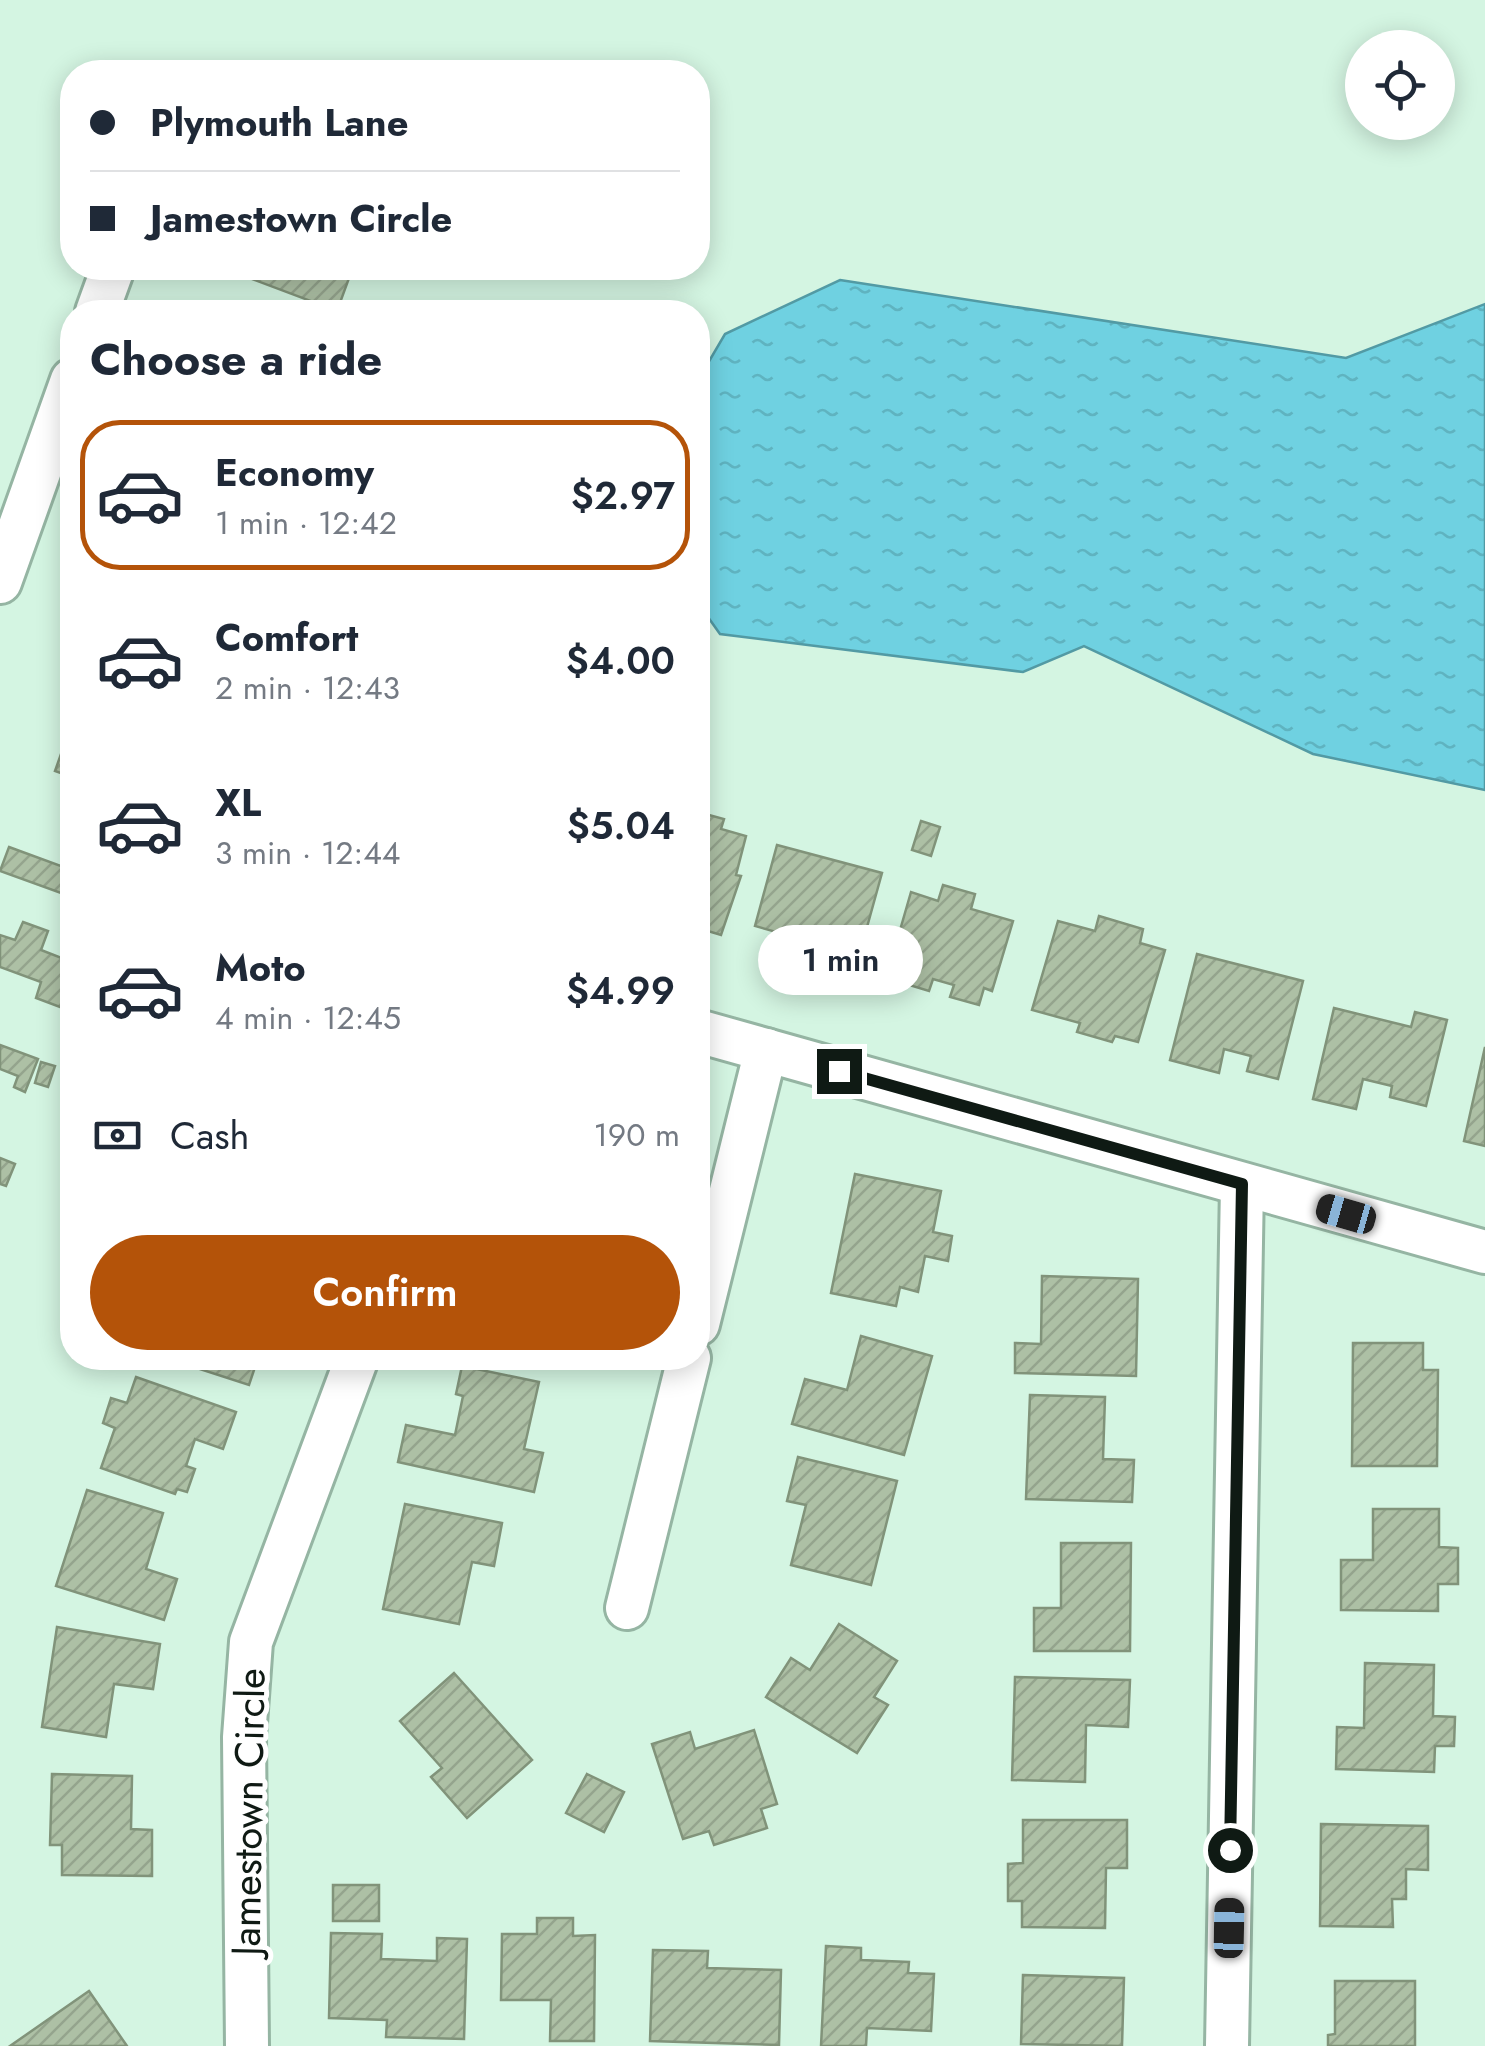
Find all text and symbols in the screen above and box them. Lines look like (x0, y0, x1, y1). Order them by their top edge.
map controls (1345, 30, 1455, 140)
button: locate (1345, 30, 1455, 140)
text: Plymouth Lane (150, 95, 408, 150)
text: Jamestown Circle (150, 191, 452, 246)
text: Choose a ride (90, 327, 382, 392)
text: Economy (215, 445, 374, 500)
icon: car (95, 450, 185, 540)
text: $2.97 (571, 468, 675, 523)
text: 1 min · 12:42 (215, 500, 397, 546)
text: Comfort (215, 610, 358, 665)
icon: car (95, 615, 185, 705)
text: $4.00 (566, 633, 675, 688)
text: 2 min · 12:43 (215, 665, 400, 711)
text: XL (215, 775, 261, 830)
icon: car (95, 780, 185, 870)
text: $5.04 (567, 798, 675, 853)
text: 3 min · 12:44 (215, 830, 400, 876)
callout: 1 min (756, 926, 922, 996)
text: 1 min (802, 937, 879, 983)
text: Moto (215, 940, 306, 995)
icon: car (95, 945, 185, 1035)
text: $4.99 (566, 963, 675, 1018)
text: 4 min · 12:45 (215, 995, 401, 1041)
route end (817, 1049, 862, 1094)
icon: cash (90, 1108, 145, 1163)
text: Cash (170, 1108, 250, 1163)
text: 190 m (593, 1112, 680, 1158)
car (1313, 1191, 1379, 1237)
button: Confirm (90, 1235, 680, 1350)
street label: Jamestown Circle (216, 1668, 280, 1961)
route start (1208, 1828, 1253, 1873)
car (1213, 1898, 1245, 1958)

